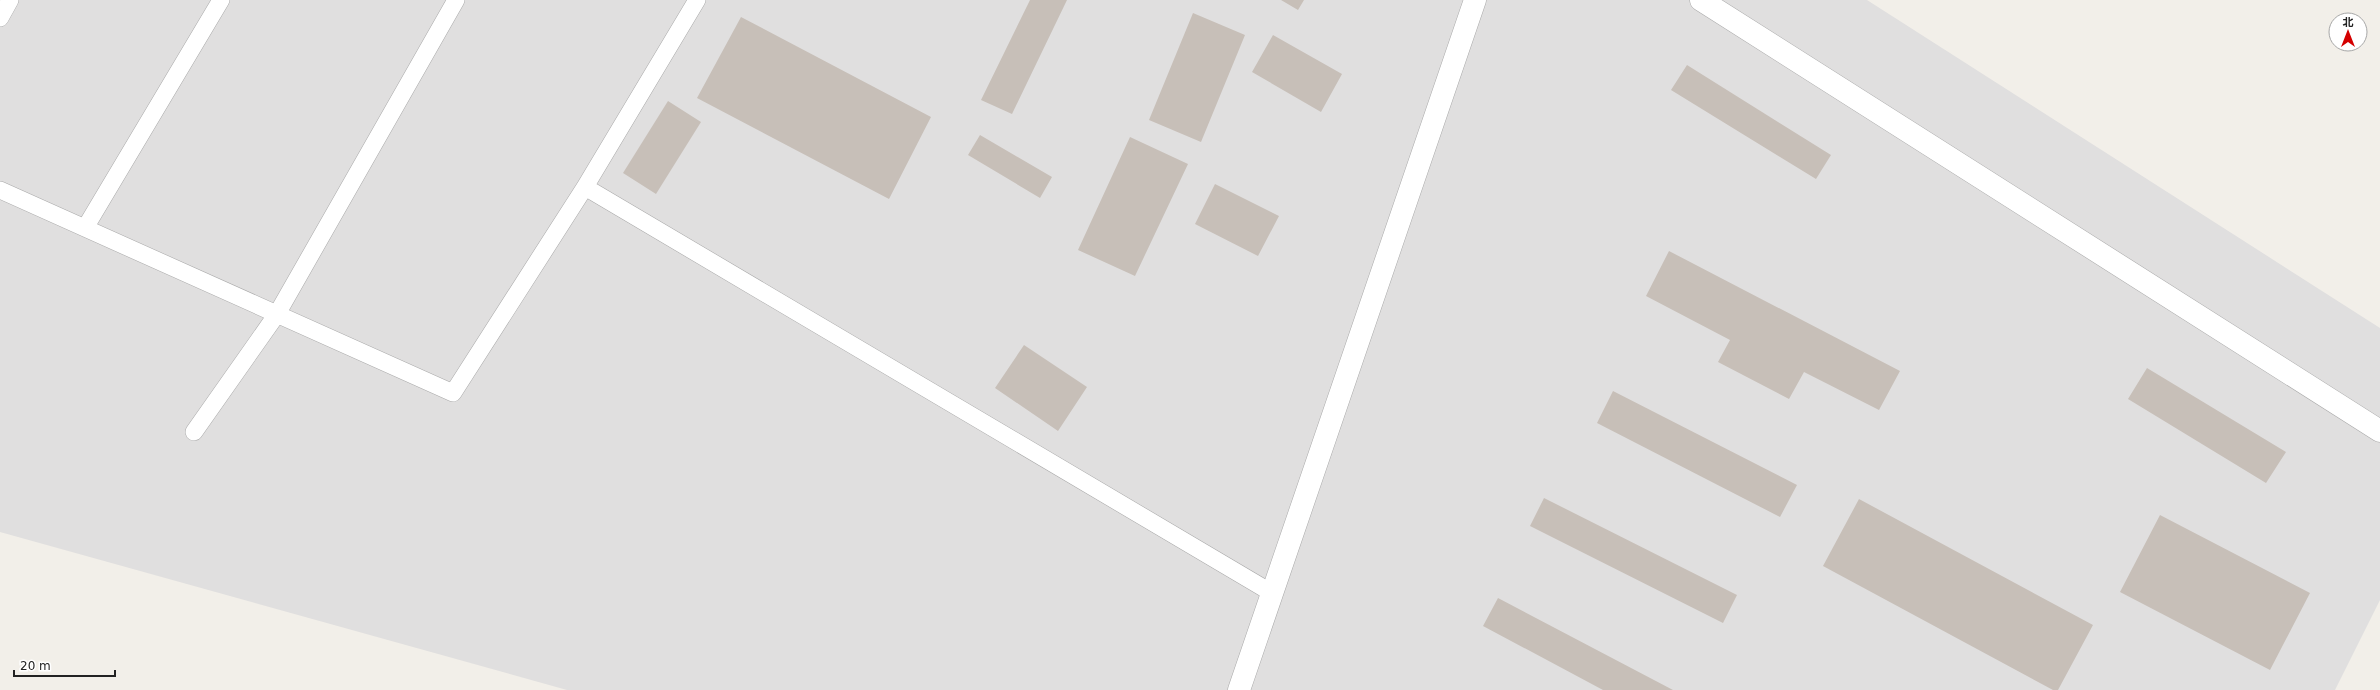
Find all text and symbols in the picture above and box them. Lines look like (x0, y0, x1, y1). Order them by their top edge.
north arrow (2328, 12, 2368, 52)
text: 北 (2343, 16, 2354, 29)
scale bar (14, 652, 115, 678)
text: 20 m (20, 659, 51, 673)

